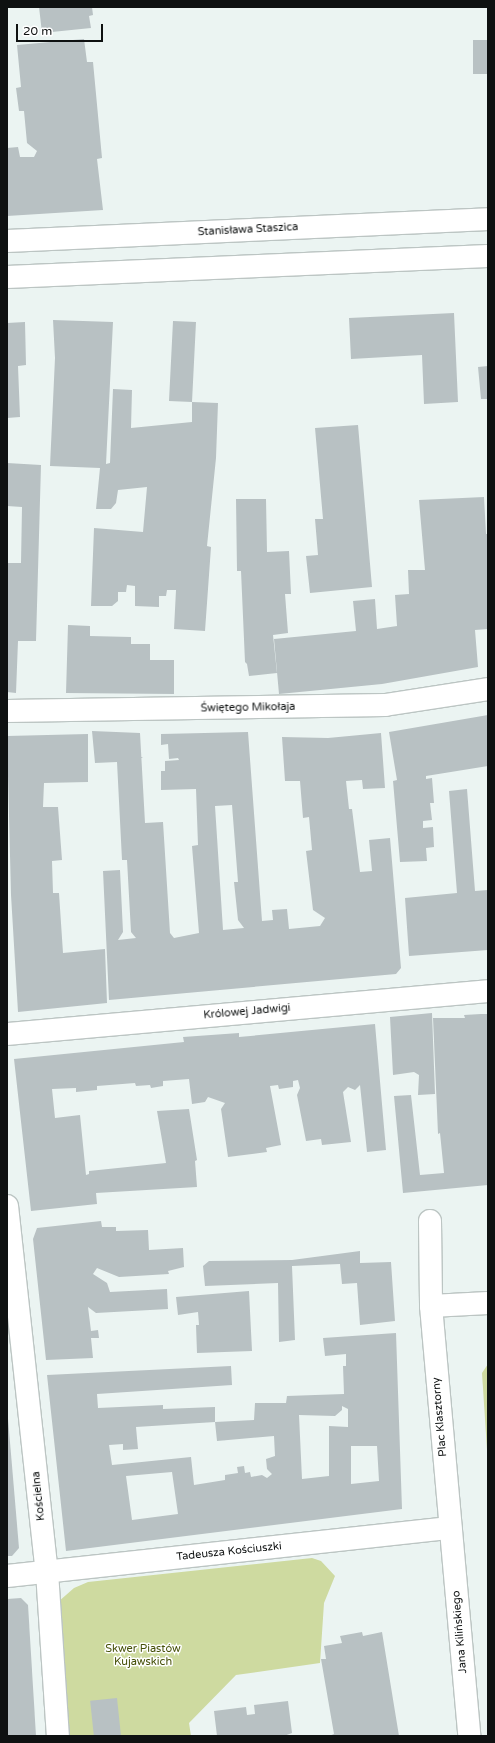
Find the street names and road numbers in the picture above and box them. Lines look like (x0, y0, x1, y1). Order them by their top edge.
street label: Stanisława Staszica (197, 221, 299, 239)
street label: Świętego Mikołaja (200, 701, 296, 715)
street label: Królowej Jadwigi (203, 1002, 291, 1022)
street label: Plac Klasztorny (430, 1377, 450, 1457)
street label: Kościelna (30, 1471, 48, 1521)
street label: Tadeusza Kościuszki (176, 1540, 282, 1564)
street label: Jana Kilińskiego (450, 1590, 470, 1674)

